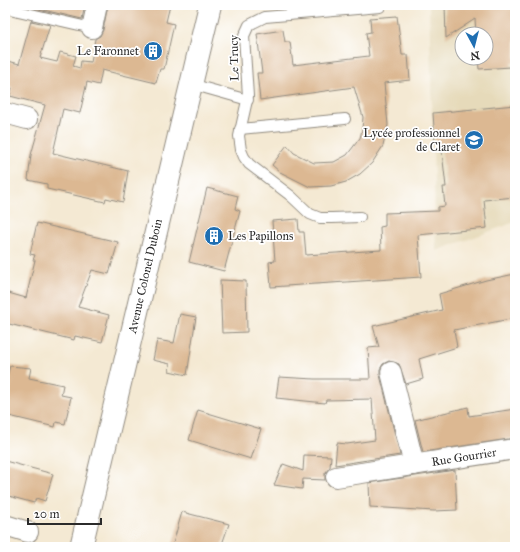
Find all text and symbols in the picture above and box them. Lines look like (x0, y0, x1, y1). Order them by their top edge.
north arrow (454, 26, 494, 66)
street label: Le Trucy (227, 34, 241, 81)
building icon: Le Faronnet (142, 40, 164, 62)
place label: Le Faronnet (77, 44, 140, 58)
text: N (469, 48, 481, 63)
place label: Lycée professionnel de Claret (363, 126, 461, 154)
school or university icon: Lycée professionnel de Claret (463, 129, 485, 151)
street label: Avenue Colonel Duboin (125, 217, 165, 336)
building icon: Les Papillons (203, 225, 225, 247)
place label: Les Papillons (228, 229, 293, 243)
street label: Rue Gourrier (431, 445, 498, 469)
scale bar (28, 500, 101, 526)
text: 20 m (34, 507, 60, 521)

